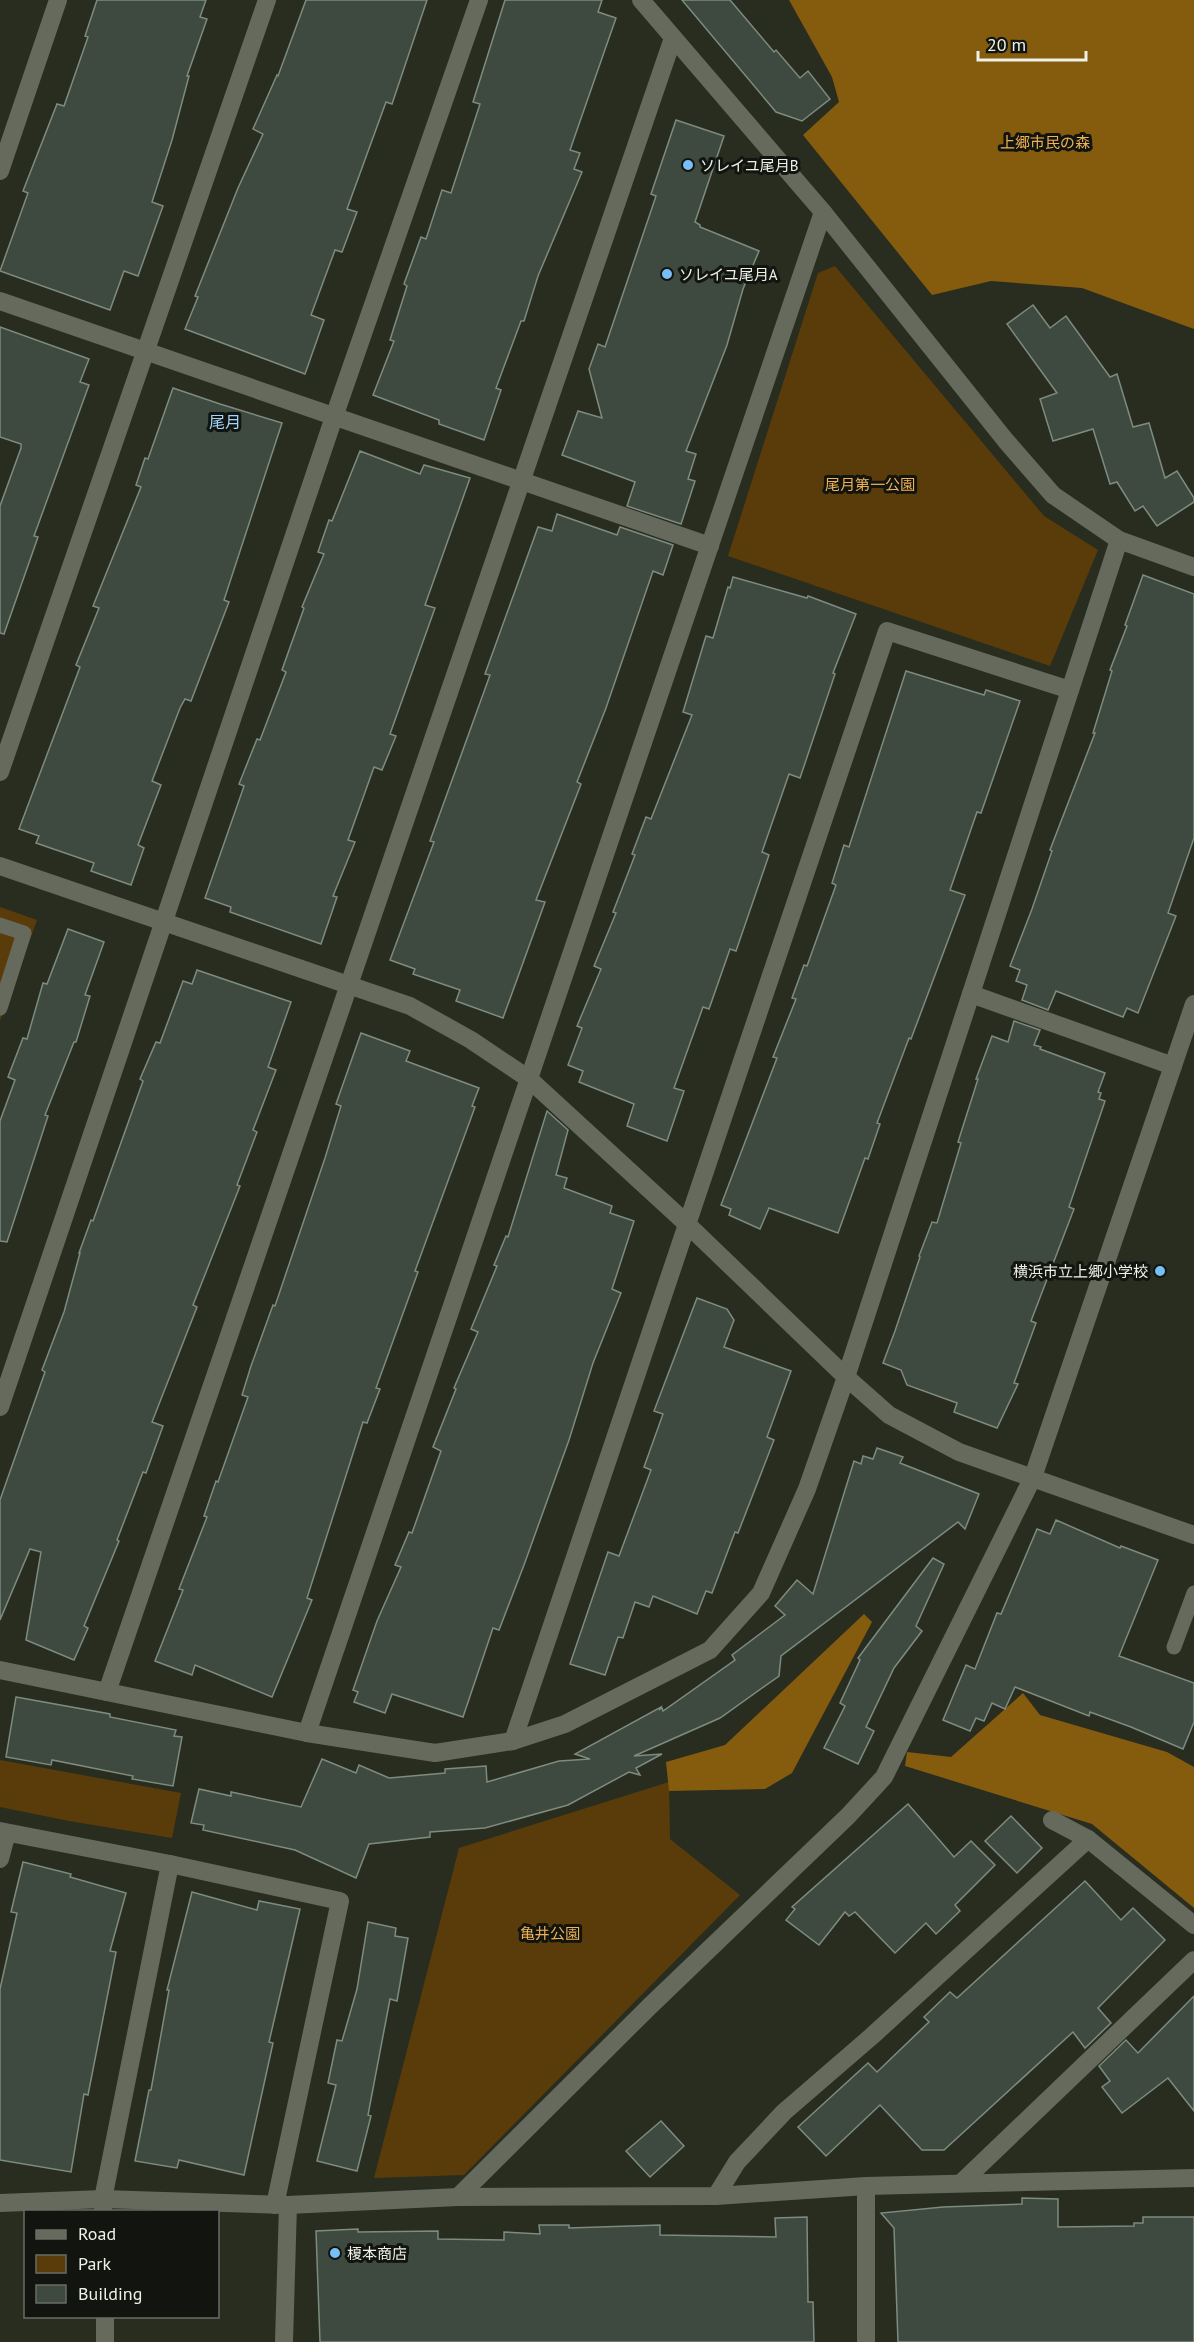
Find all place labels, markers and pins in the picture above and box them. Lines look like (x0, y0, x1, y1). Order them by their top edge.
place label: ソレイユ尾月B (700, 156, 798, 175)
marker: ソレイユ尾月B (681, 158, 695, 172)
place label: ソレイユ尾月A (679, 265, 778, 284)
marker: ソレイユ尾月A (660, 267, 674, 281)
place label: 横浜市立上郷小学校 (1013, 1262, 1148, 1281)
marker: 横浜市立上郷小学校 (1153, 1264, 1167, 1278)
place label: 榎本商店 (347, 2244, 407, 2263)
marker: 榎本商店 (328, 2246, 342, 2260)

